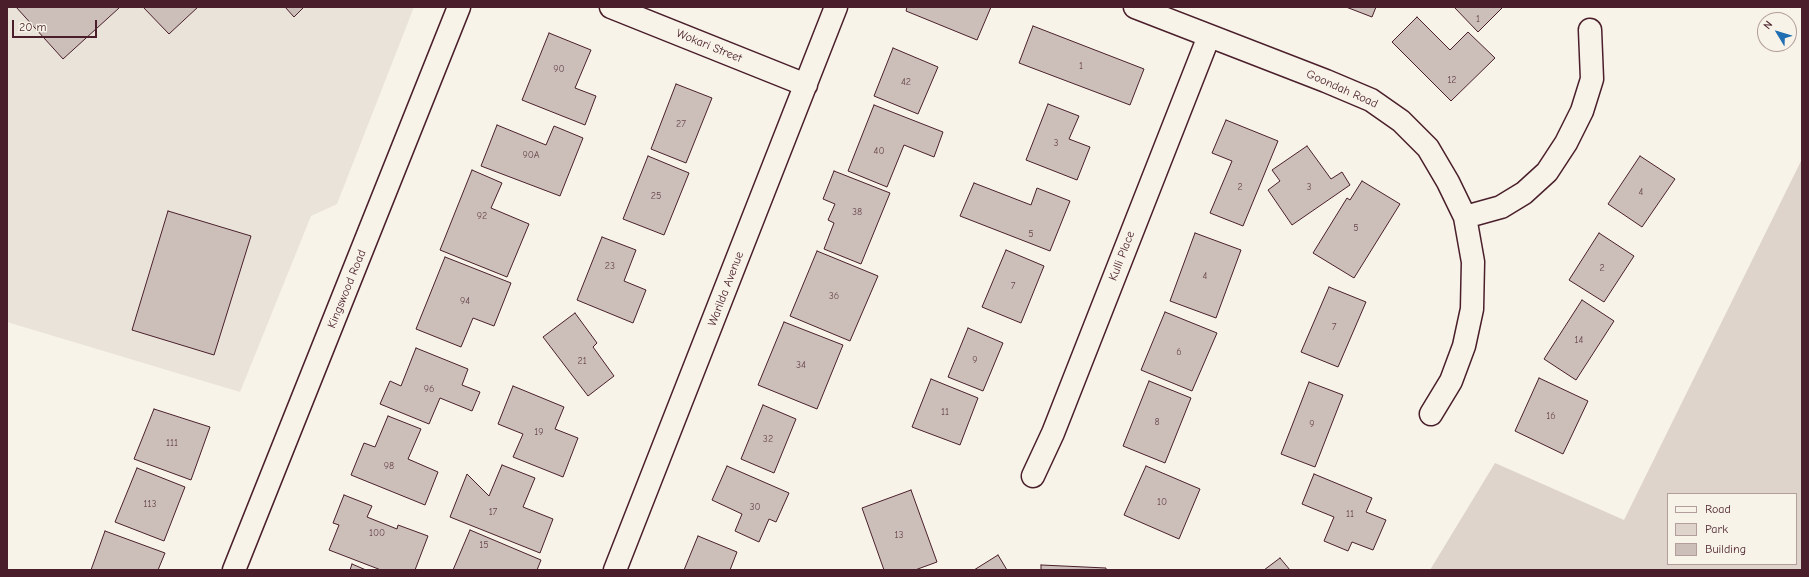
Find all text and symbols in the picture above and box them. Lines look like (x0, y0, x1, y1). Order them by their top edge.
scale bar (14, 12, 99, 38)
north arrow (1757, 12, 1797, 52)
house number: 1 (1476, 13, 1480, 25)
text: N (1761, 18, 1775, 32)
text: 20 m (19, 20, 47, 34)
street label: Wokari Street (674, 26, 744, 66)
house number: 1 (1079, 60, 1083, 72)
house number: 90 (553, 63, 565, 75)
street label: Goondah Road (1304, 67, 1380, 111)
house number: 12 (1447, 74, 1457, 86)
house number: 42 (901, 76, 911, 88)
house number: 27 (676, 118, 686, 130)
house number: 3 (1053, 137, 1059, 149)
house number: 40 (874, 145, 884, 157)
house number: 90A (522, 149, 540, 161)
house number: 2 (1237, 181, 1243, 193)
house number: 3 (1306, 181, 1312, 193)
house number: 4 (1639, 186, 1643, 198)
house number: 25 (651, 190, 661, 202)
house number: 38 (852, 206, 862, 218)
house number: 92 (477, 210, 487, 222)
house number: 5 (1353, 222, 1359, 234)
house number: 5 (1028, 228, 1034, 240)
street label: Kulli Place (1106, 229, 1138, 283)
street label: Kingswood Road (325, 248, 369, 330)
street label: Warilda Avenue (705, 250, 747, 328)
house number: 23 (605, 260, 615, 272)
house number: 2 (1599, 262, 1605, 274)
house number: 4 (1203, 270, 1207, 282)
house number: 7 (1011, 280, 1015, 292)
house number: 36 (829, 290, 839, 302)
house number: 94 (460, 295, 470, 307)
house number: 7 (1332, 321, 1336, 333)
house number: 14 (1575, 334, 1583, 346)
house number: 6 (1176, 346, 1182, 358)
house number: 9 (972, 354, 978, 366)
house number: 21 (577, 355, 587, 367)
house number: 34 (796, 359, 806, 371)
house number: 96 (424, 383, 434, 395)
house number: 11 (941, 406, 949, 418)
house number: 16 (1546, 410, 1556, 422)
house number: 8 (1154, 416, 1160, 428)
house number: 9 (1309, 418, 1315, 430)
house number: 19 (534, 426, 544, 438)
house number: 32 (763, 433, 773, 445)
house number: 111 (166, 437, 178, 449)
house number: 98 (384, 460, 394, 472)
legend (1667, 493, 1797, 565)
house number: 10 (1157, 496, 1167, 508)
house number: 113 (144, 498, 156, 510)
house number: 30 (749, 501, 761, 513)
text: Road (1705, 502, 1731, 516)
house number: 17 (489, 506, 497, 518)
house number: 11 (1346, 508, 1354, 520)
text: Park (1705, 522, 1728, 536)
house number: 100 (369, 527, 385, 539)
house number: 13 (894, 529, 904, 541)
house number: 15 (479, 539, 489, 551)
text: Building (1705, 542, 1746, 556)

